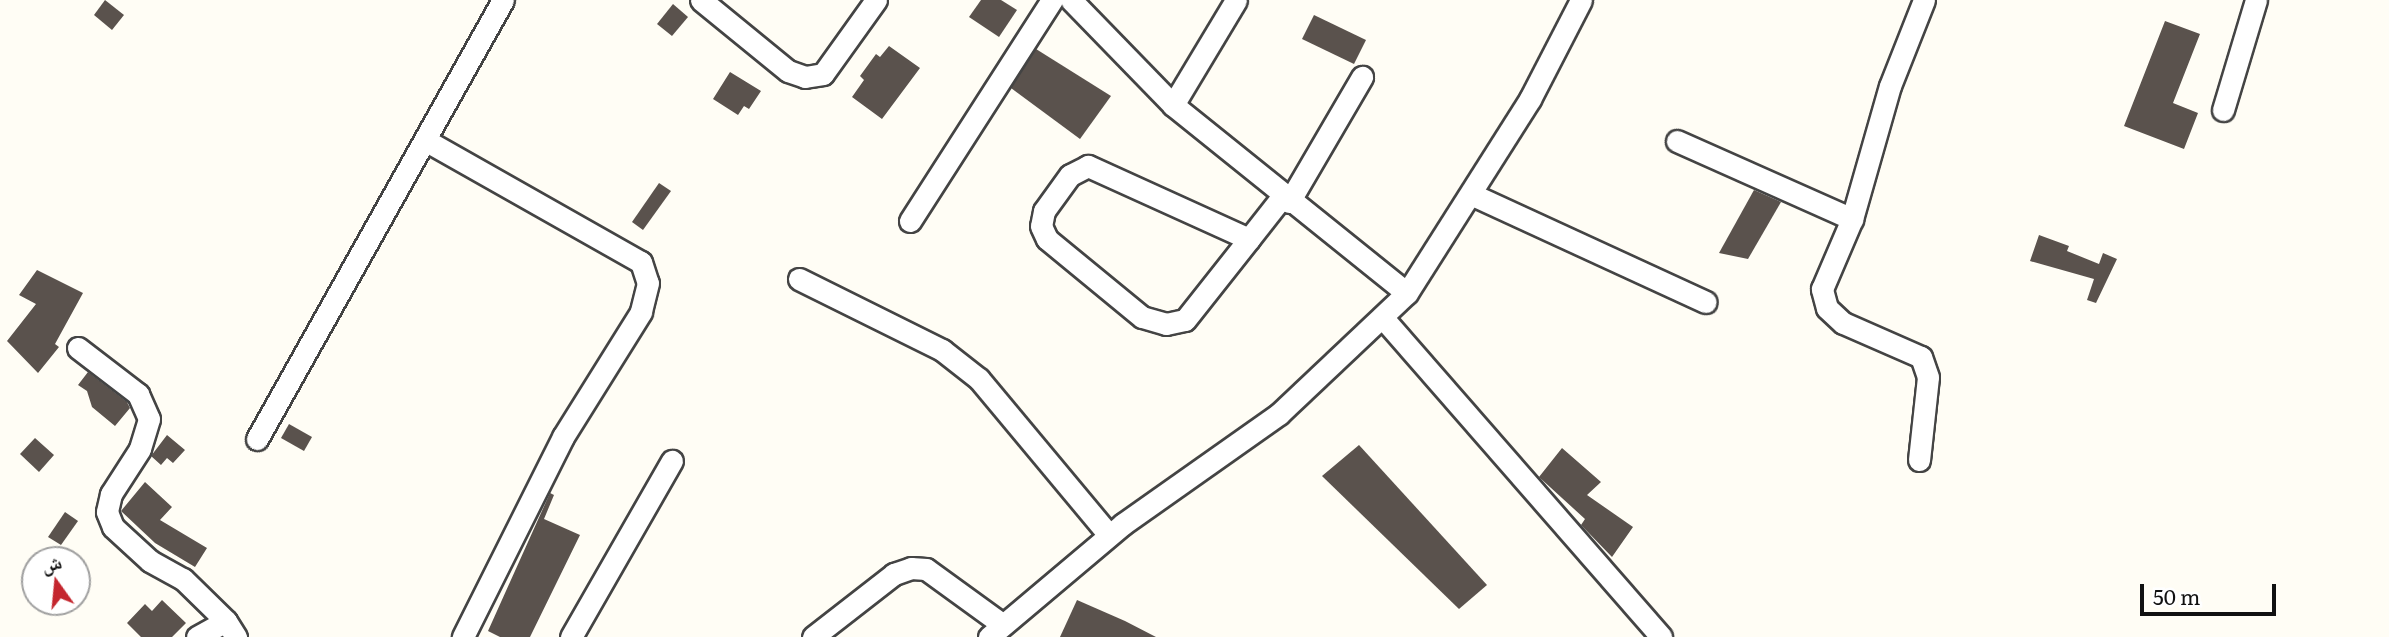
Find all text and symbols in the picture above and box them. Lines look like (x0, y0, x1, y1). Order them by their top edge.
north arrow (21, 546, 91, 616)
text: ش (38, 547, 64, 579)
scale bar (2144, 570, 2280, 614)
text: 50 m (2153, 580, 2200, 611)

